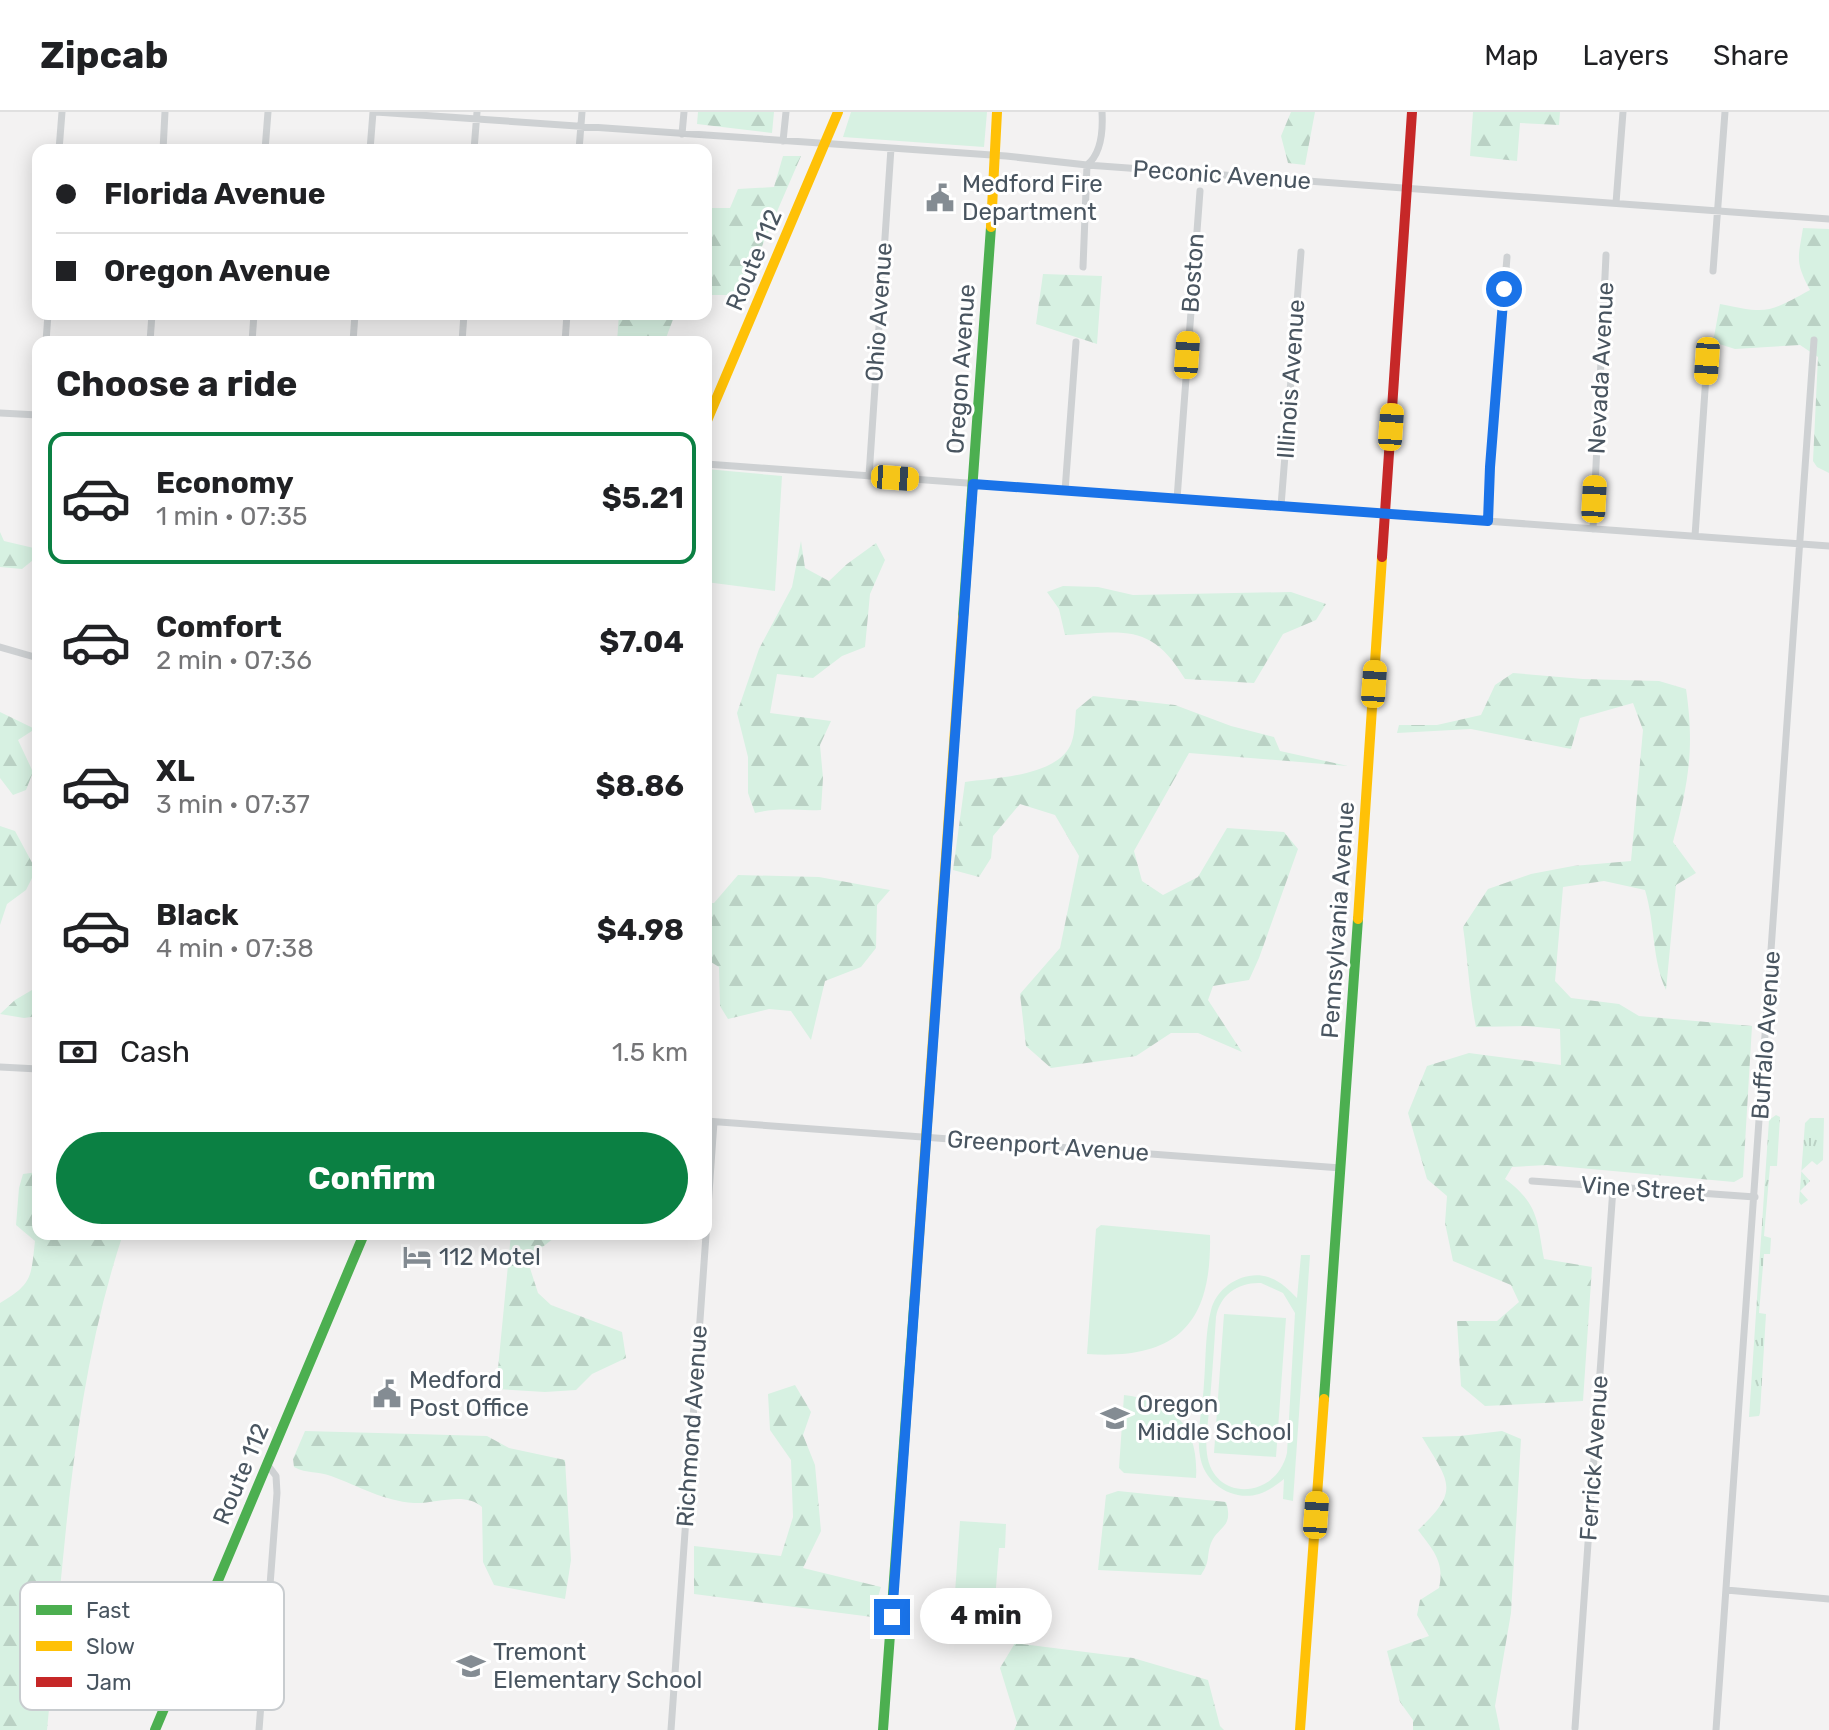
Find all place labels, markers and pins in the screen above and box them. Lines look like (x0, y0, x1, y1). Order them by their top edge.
place label: Medford Fire Department (962, 170, 1103, 226)
public building icon: Medford Fire Department (925, 183, 955, 213)
hotel icon: 112 Motel (402, 1242, 432, 1272)
place label: 112 Motel (439, 1243, 541, 1271)
place label: Medford Post Office (409, 1366, 529, 1422)
public building icon: Medford Post Office (372, 1379, 402, 1409)
place label: Oregon Middle School (1137, 1390, 1292, 1446)
school or university icon: Oregon Middle School (1100, 1403, 1130, 1433)
place label: Tremont Elementary School (493, 1638, 702, 1694)
school or university icon: Tremont Elementary School (456, 1651, 486, 1681)

